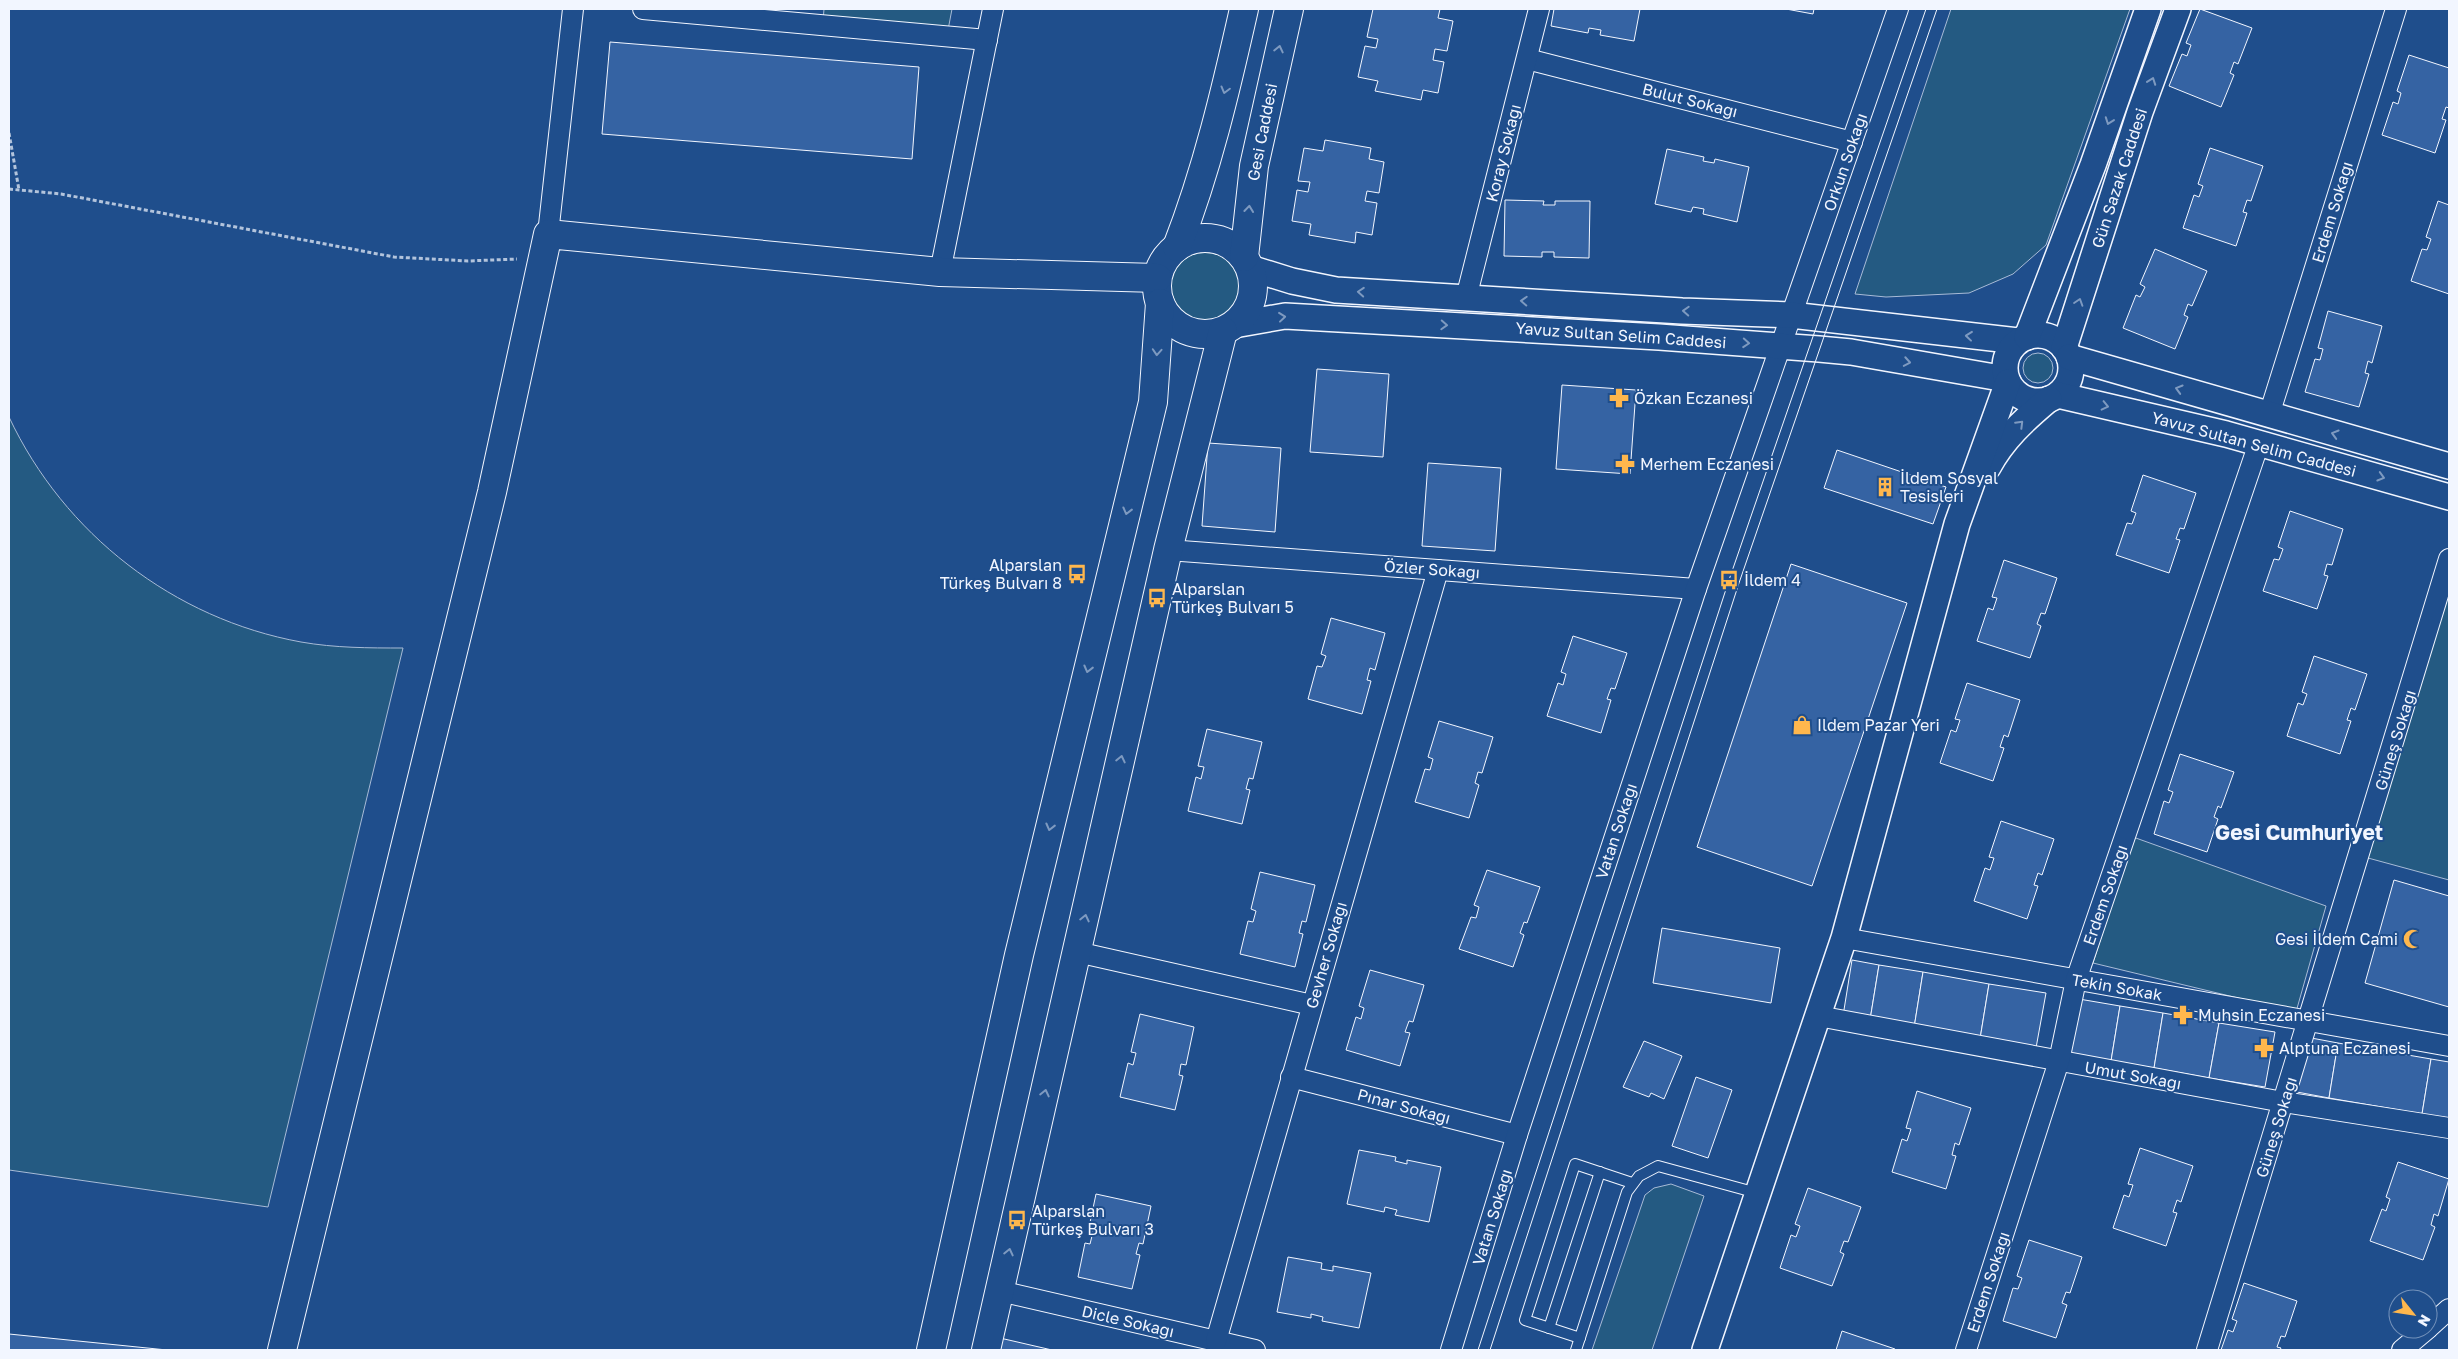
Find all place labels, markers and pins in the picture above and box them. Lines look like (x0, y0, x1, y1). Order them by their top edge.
pharmacy icon: Özkan Eczanesi (1608, 387, 1630, 409)
place label: Özkan Eczanesi (1634, 388, 1753, 408)
pharmacy icon: Merhem Eczanesi (1614, 453, 1636, 475)
place label: Merhem Eczanesi (1640, 454, 1774, 474)
place label: İldem Sosyal Tesisleri (1900, 468, 1998, 506)
building icon: İldem Sosyal Tesisleri (1874, 476, 1896, 498)
place label: Alparslan Türkeş Bulvarı 8 (940, 555, 1062, 593)
bus stop icon: Alparslan Türkeş Bulvarı 8 (1066, 563, 1088, 585)
bus stop icon: İldem 4 (1718, 569, 1740, 591)
place label: İldem 4 (1744, 570, 1801, 590)
place label: Alparslan Türkeş Bulvarı 5 (1172, 579, 1294, 617)
bus stop icon: Alparslan Türkeş Bulvarı 5 (1146, 587, 1168, 609)
shop icon: Ildem Pazar Yeri (1791, 714, 1813, 736)
place label: Ildem Pazar Yeri (1817, 715, 1940, 735)
mosque icon: Gesi İldem Cami (2402, 928, 2424, 950)
place label: Gesi İldem Cami (2275, 929, 2398, 949)
pharmacy icon: Muhsin Eczanesi (2172, 1004, 2194, 1026)
place label: Muhsin Eczanesi (2198, 1005, 2325, 1025)
pharmacy icon: Alptuna Eczanesi (2253, 1037, 2275, 1059)
place label: Alptuna Eczanesi (2279, 1038, 2411, 1058)
place label: Alparslan Türkeş Bulvarı 3 (1032, 1201, 1154, 1239)
bus stop icon: Alparslan Türkeş Bulvarı 3 (1006, 1209, 1028, 1231)

